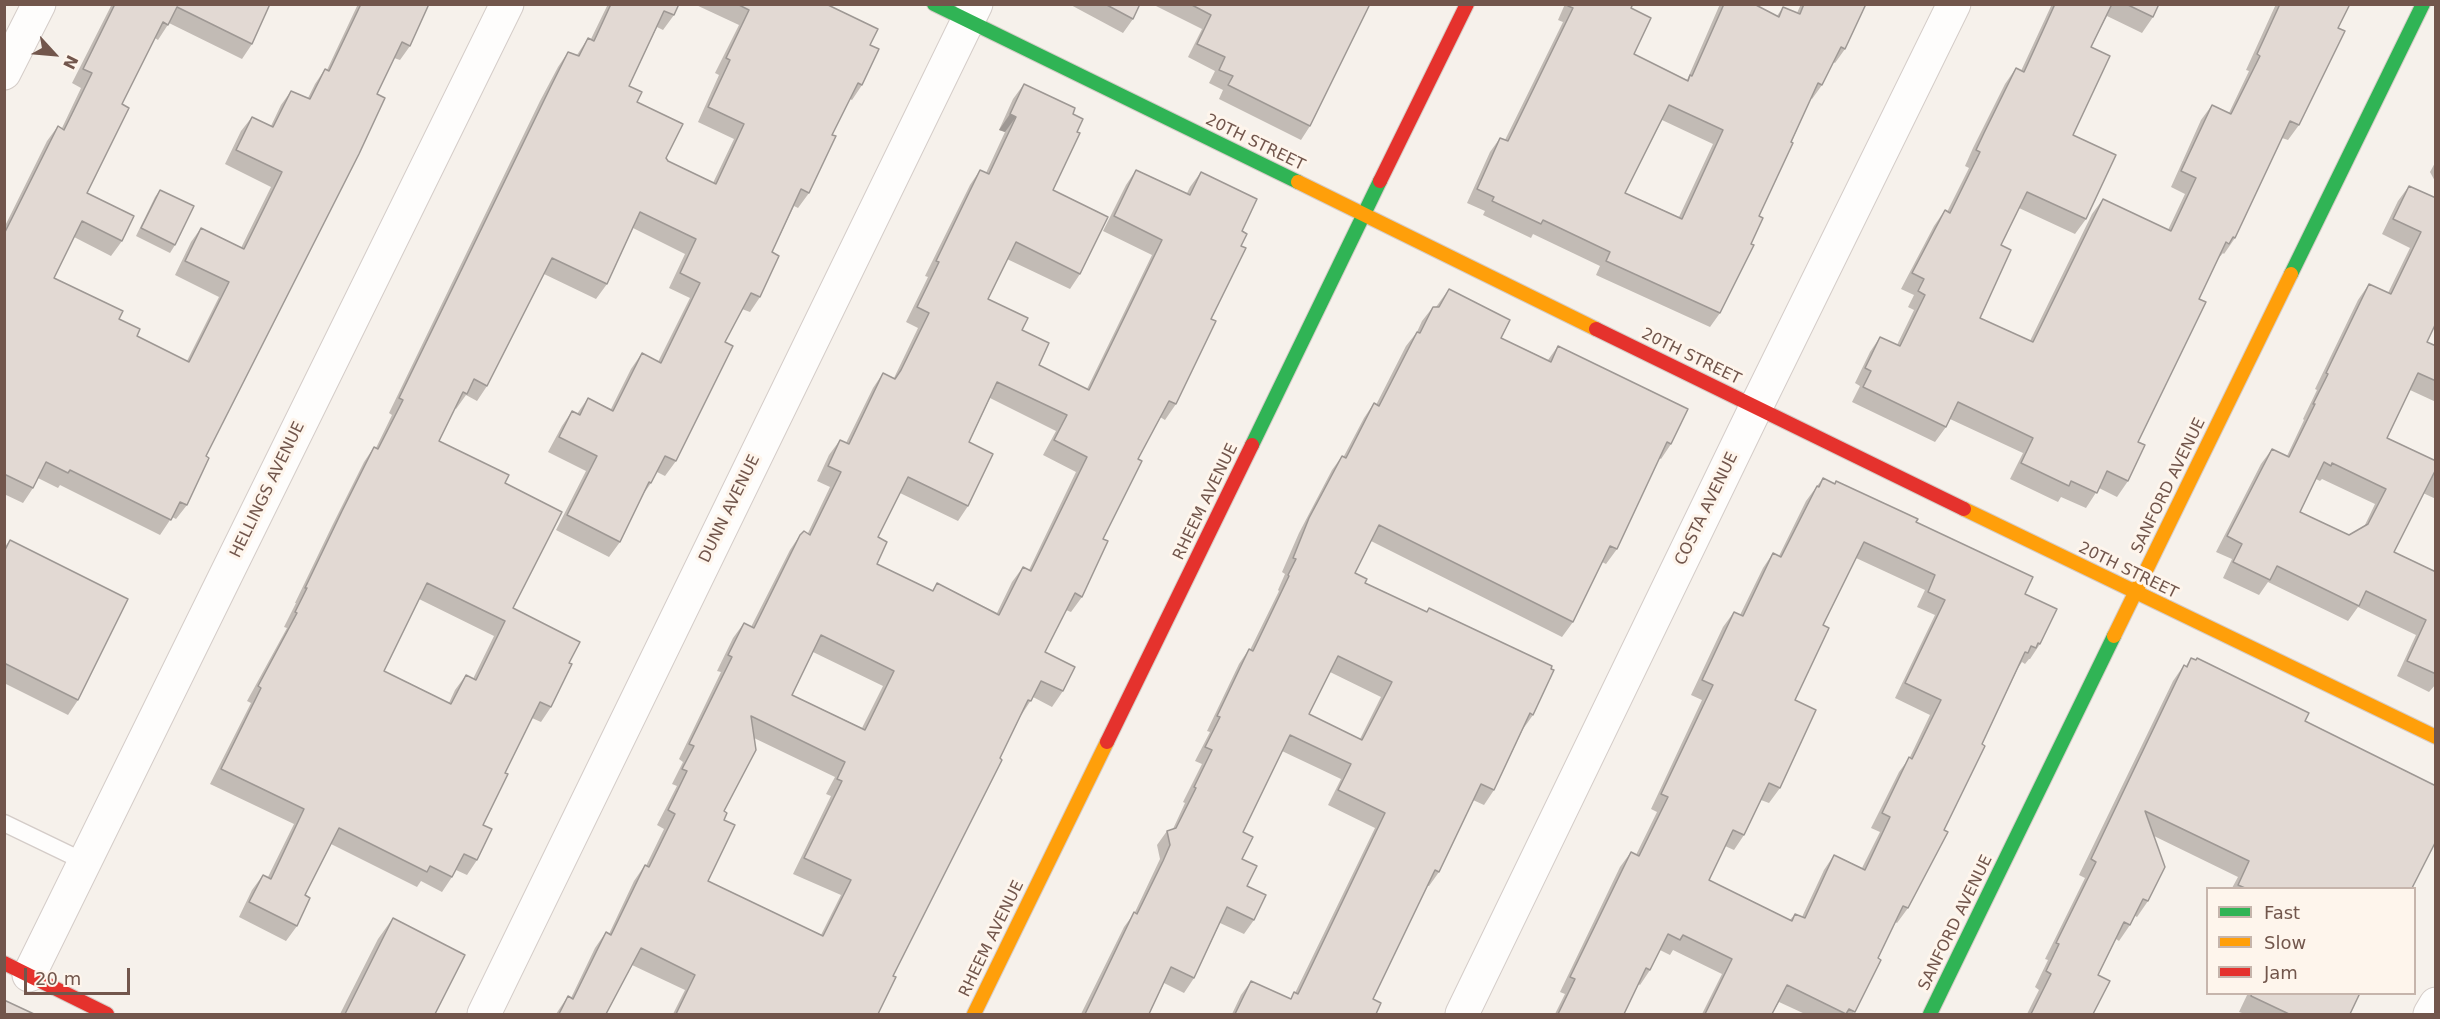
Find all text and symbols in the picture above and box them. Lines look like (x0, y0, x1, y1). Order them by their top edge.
north arrow (24, 24, 84, 84)
text: N (59, 52, 82, 72)
street label: 20TH STREET (1202, 111, 1308, 175)
street label: 20TH STREET (1638, 325, 1744, 389)
street label: SANFORD AVENUE (2128, 415, 2210, 557)
street label: HELLINGS AVENUE (227, 419, 309, 561)
street label: RHEEM AVENUE (1170, 441, 1242, 563)
street label: COSTA AVENUE (1671, 449, 1743, 569)
street label: DUNN AVENUE (696, 452, 764, 566)
street label: 20TH STREET (2075, 539, 2181, 603)
street label: SANFORD AVENUE (1915, 852, 1997, 994)
street label: RHEEM AVENUE (956, 878, 1028, 1000)
legend (2206, 887, 2416, 995)
text: Fast (2264, 902, 2300, 923)
text: Slow (2264, 932, 2306, 953)
scale bar (27, 956, 134, 994)
text: Jam (2264, 962, 2298, 983)
text: 20 m (35, 968, 81, 989)

